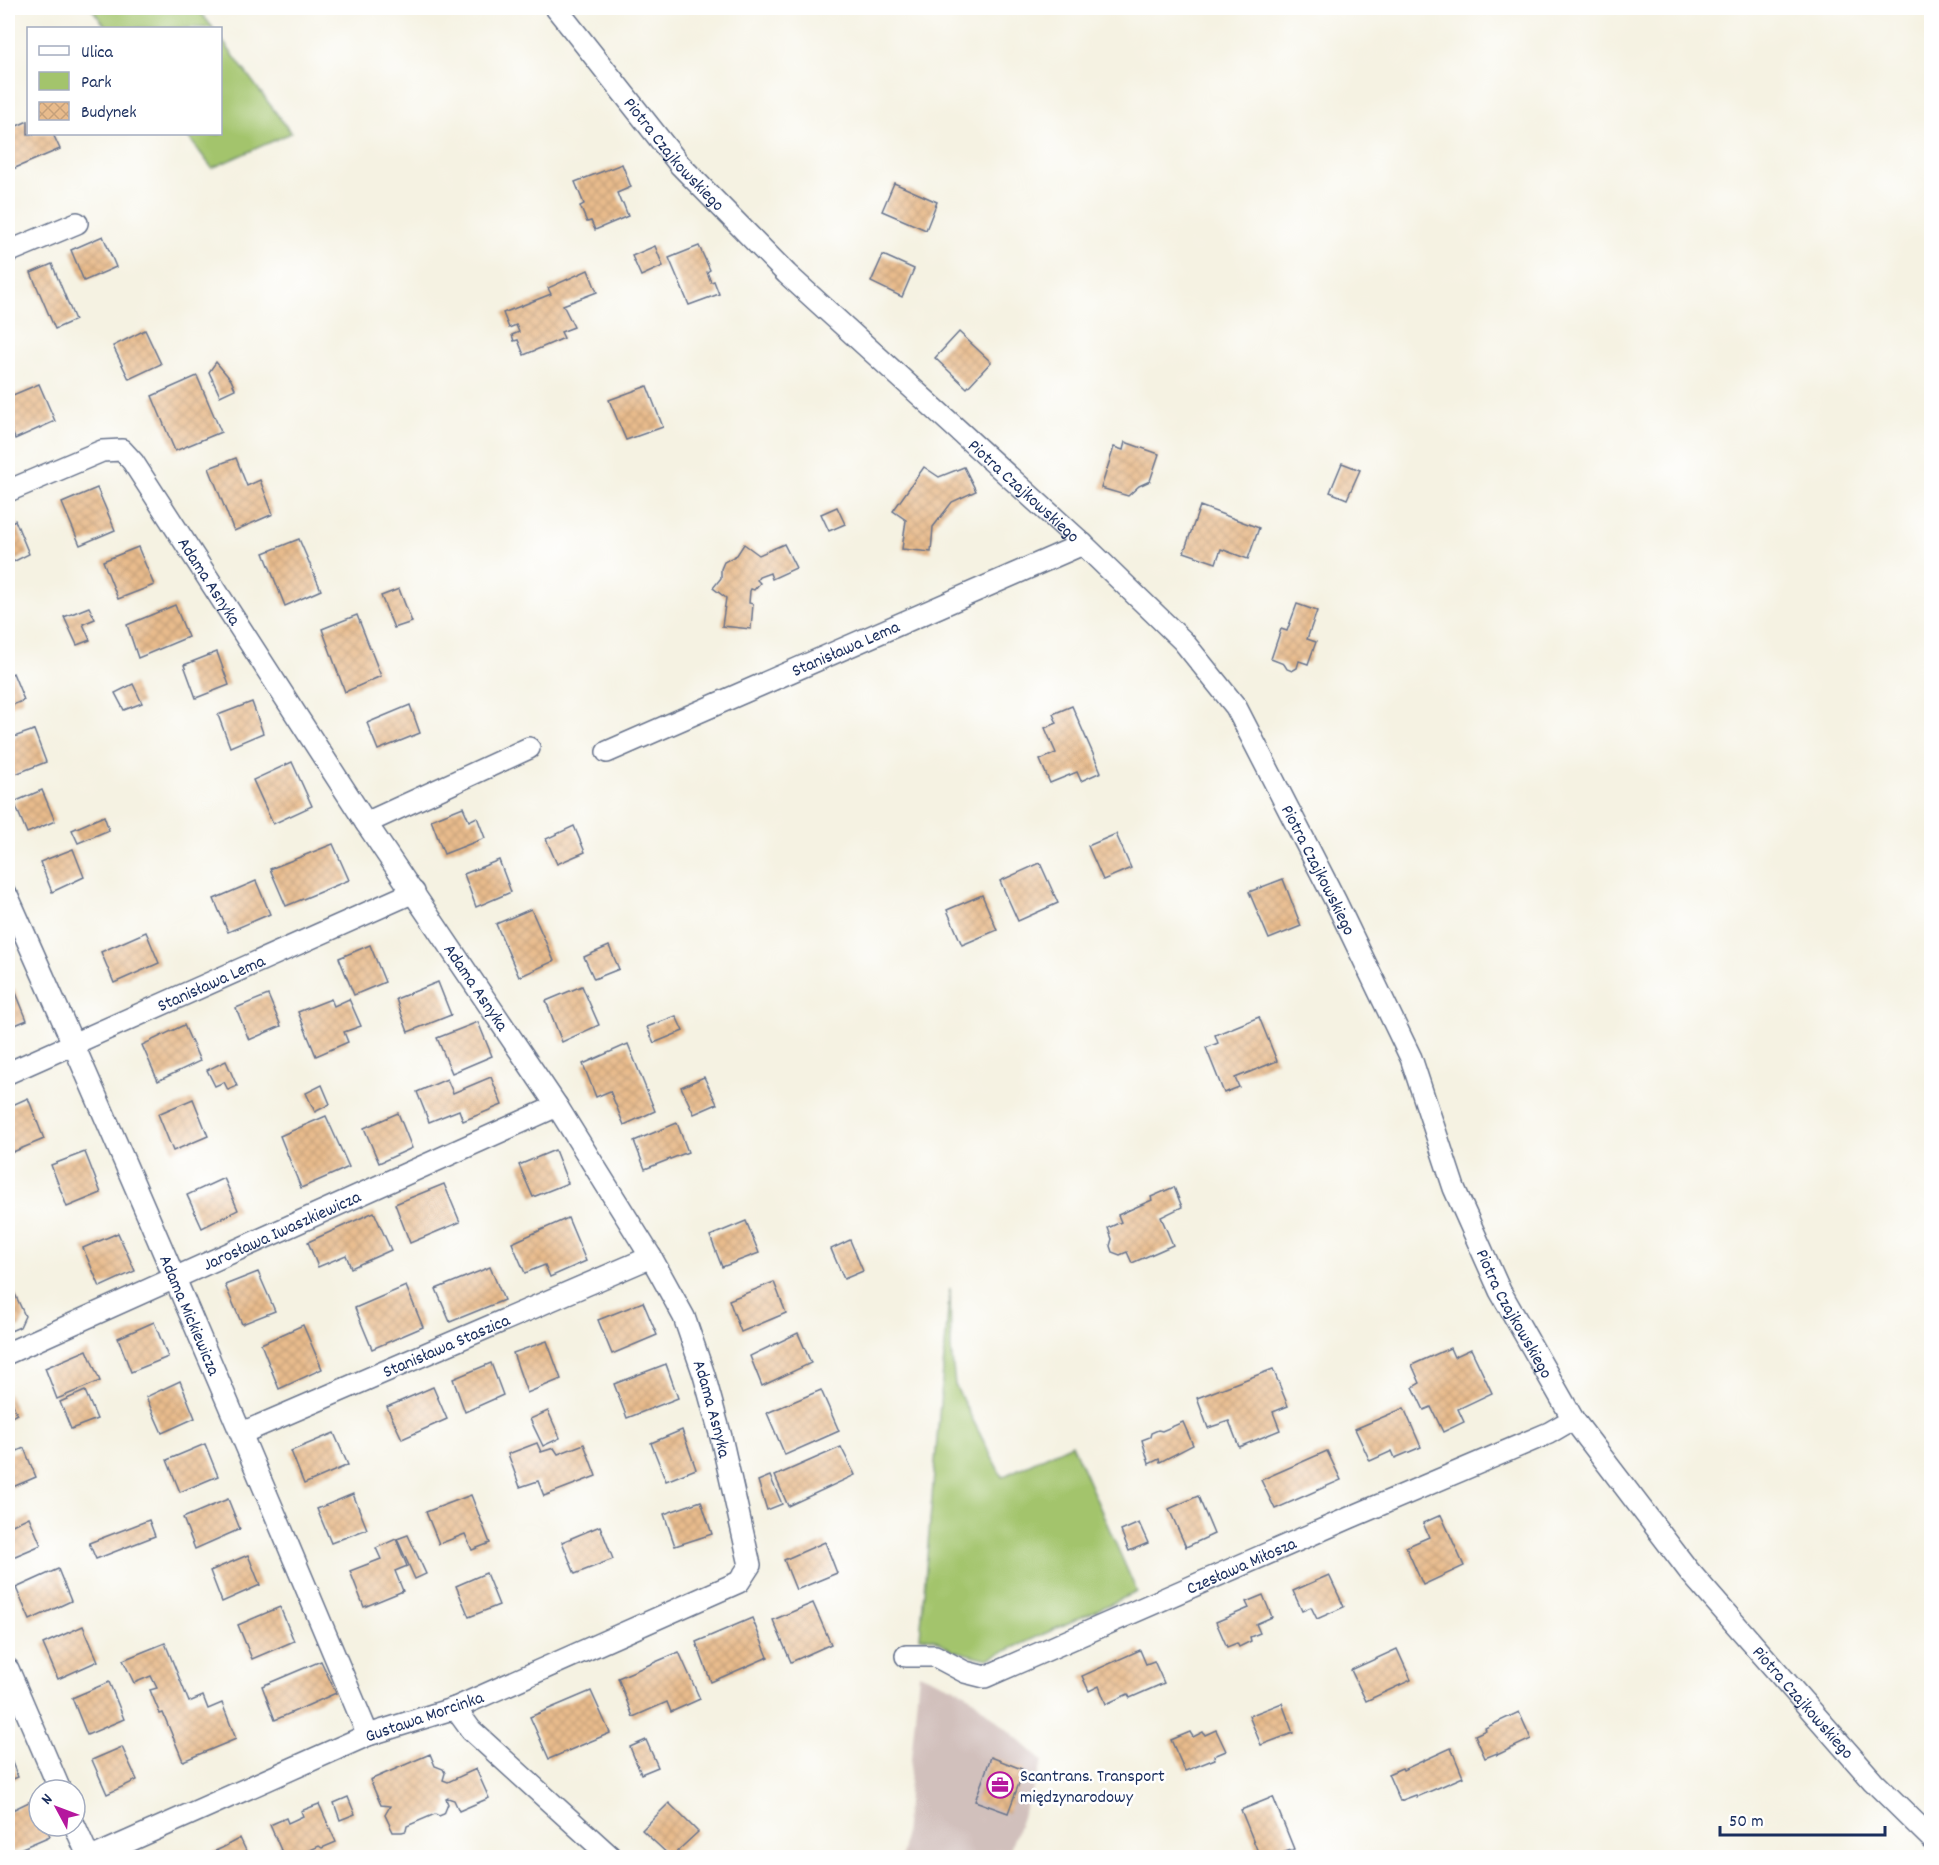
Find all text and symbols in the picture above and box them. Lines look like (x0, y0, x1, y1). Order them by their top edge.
legend (27, 27, 222, 135)
text: Ulica (81, 41, 113, 66)
text: Park (81, 71, 112, 96)
street label: Piotra Czajkowskiego (616, 93, 729, 218)
text: Budynek (81, 101, 137, 126)
street label: Piotra Czajkowskiego (961, 435, 1084, 550)
street label: Adama Asnyka (170, 533, 246, 632)
street label: Stanisława Lema (788, 615, 905, 685)
street label: Piotra Czajkowskiego (1273, 801, 1360, 940)
street label: Adama Asnyka (436, 940, 513, 1038)
street label: Stanisława Lema (154, 950, 270, 1020)
street label: Jarosława Iwaszkiewicza (200, 1186, 366, 1279)
street label: Piotra Czajkowskiego (1468, 1246, 1557, 1384)
street label: Adama Mickiewicza (151, 1252, 225, 1380)
street label: Stanisława Staszica (380, 1309, 515, 1386)
street label: Adama Asnyka (685, 1357, 735, 1461)
street label: Czesława Miłosza (1183, 1532, 1301, 1602)
street label: Piotra Czajkowskiego (1745, 1641, 1858, 1766)
street label: Gustawa Morcinka (362, 1686, 488, 1750)
place label: Scantrans. Transport międzynarodowy (1020, 1765, 1165, 1811)
office icon: Scantrans. Transport międzynarodowy (985, 1770, 1015, 1800)
north arrow (27, 1778, 87, 1838)
text: N (36, 1789, 59, 1810)
scale bar (1720, 1799, 1885, 1837)
text: 50 m (1729, 1810, 1764, 1835)

